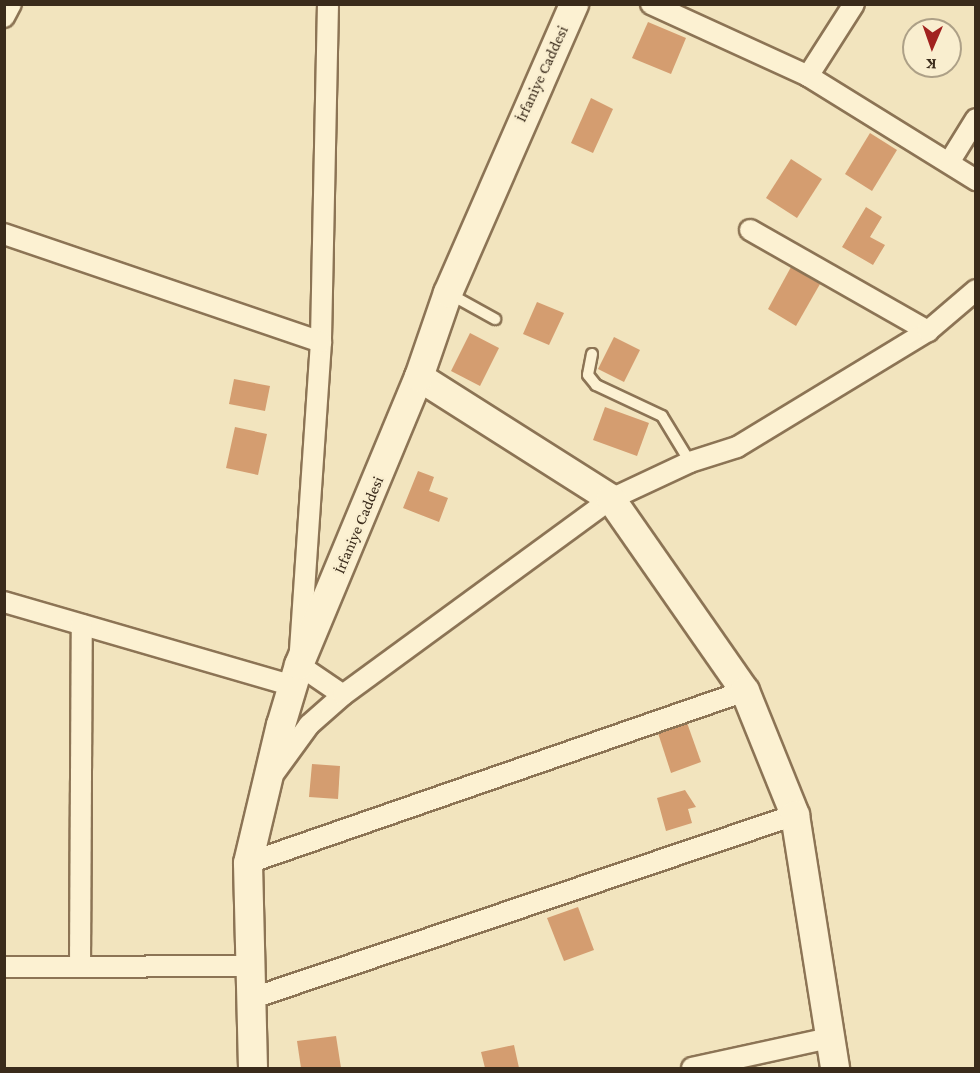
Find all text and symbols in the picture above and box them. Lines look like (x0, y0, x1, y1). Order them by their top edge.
north arrow (902, 18, 962, 78)
street label: İrfaniye Caddesi (511, 23, 573, 125)
text: K (926, 56, 937, 73)
street label: İrfaniye Caddesi (330, 473, 388, 577)

